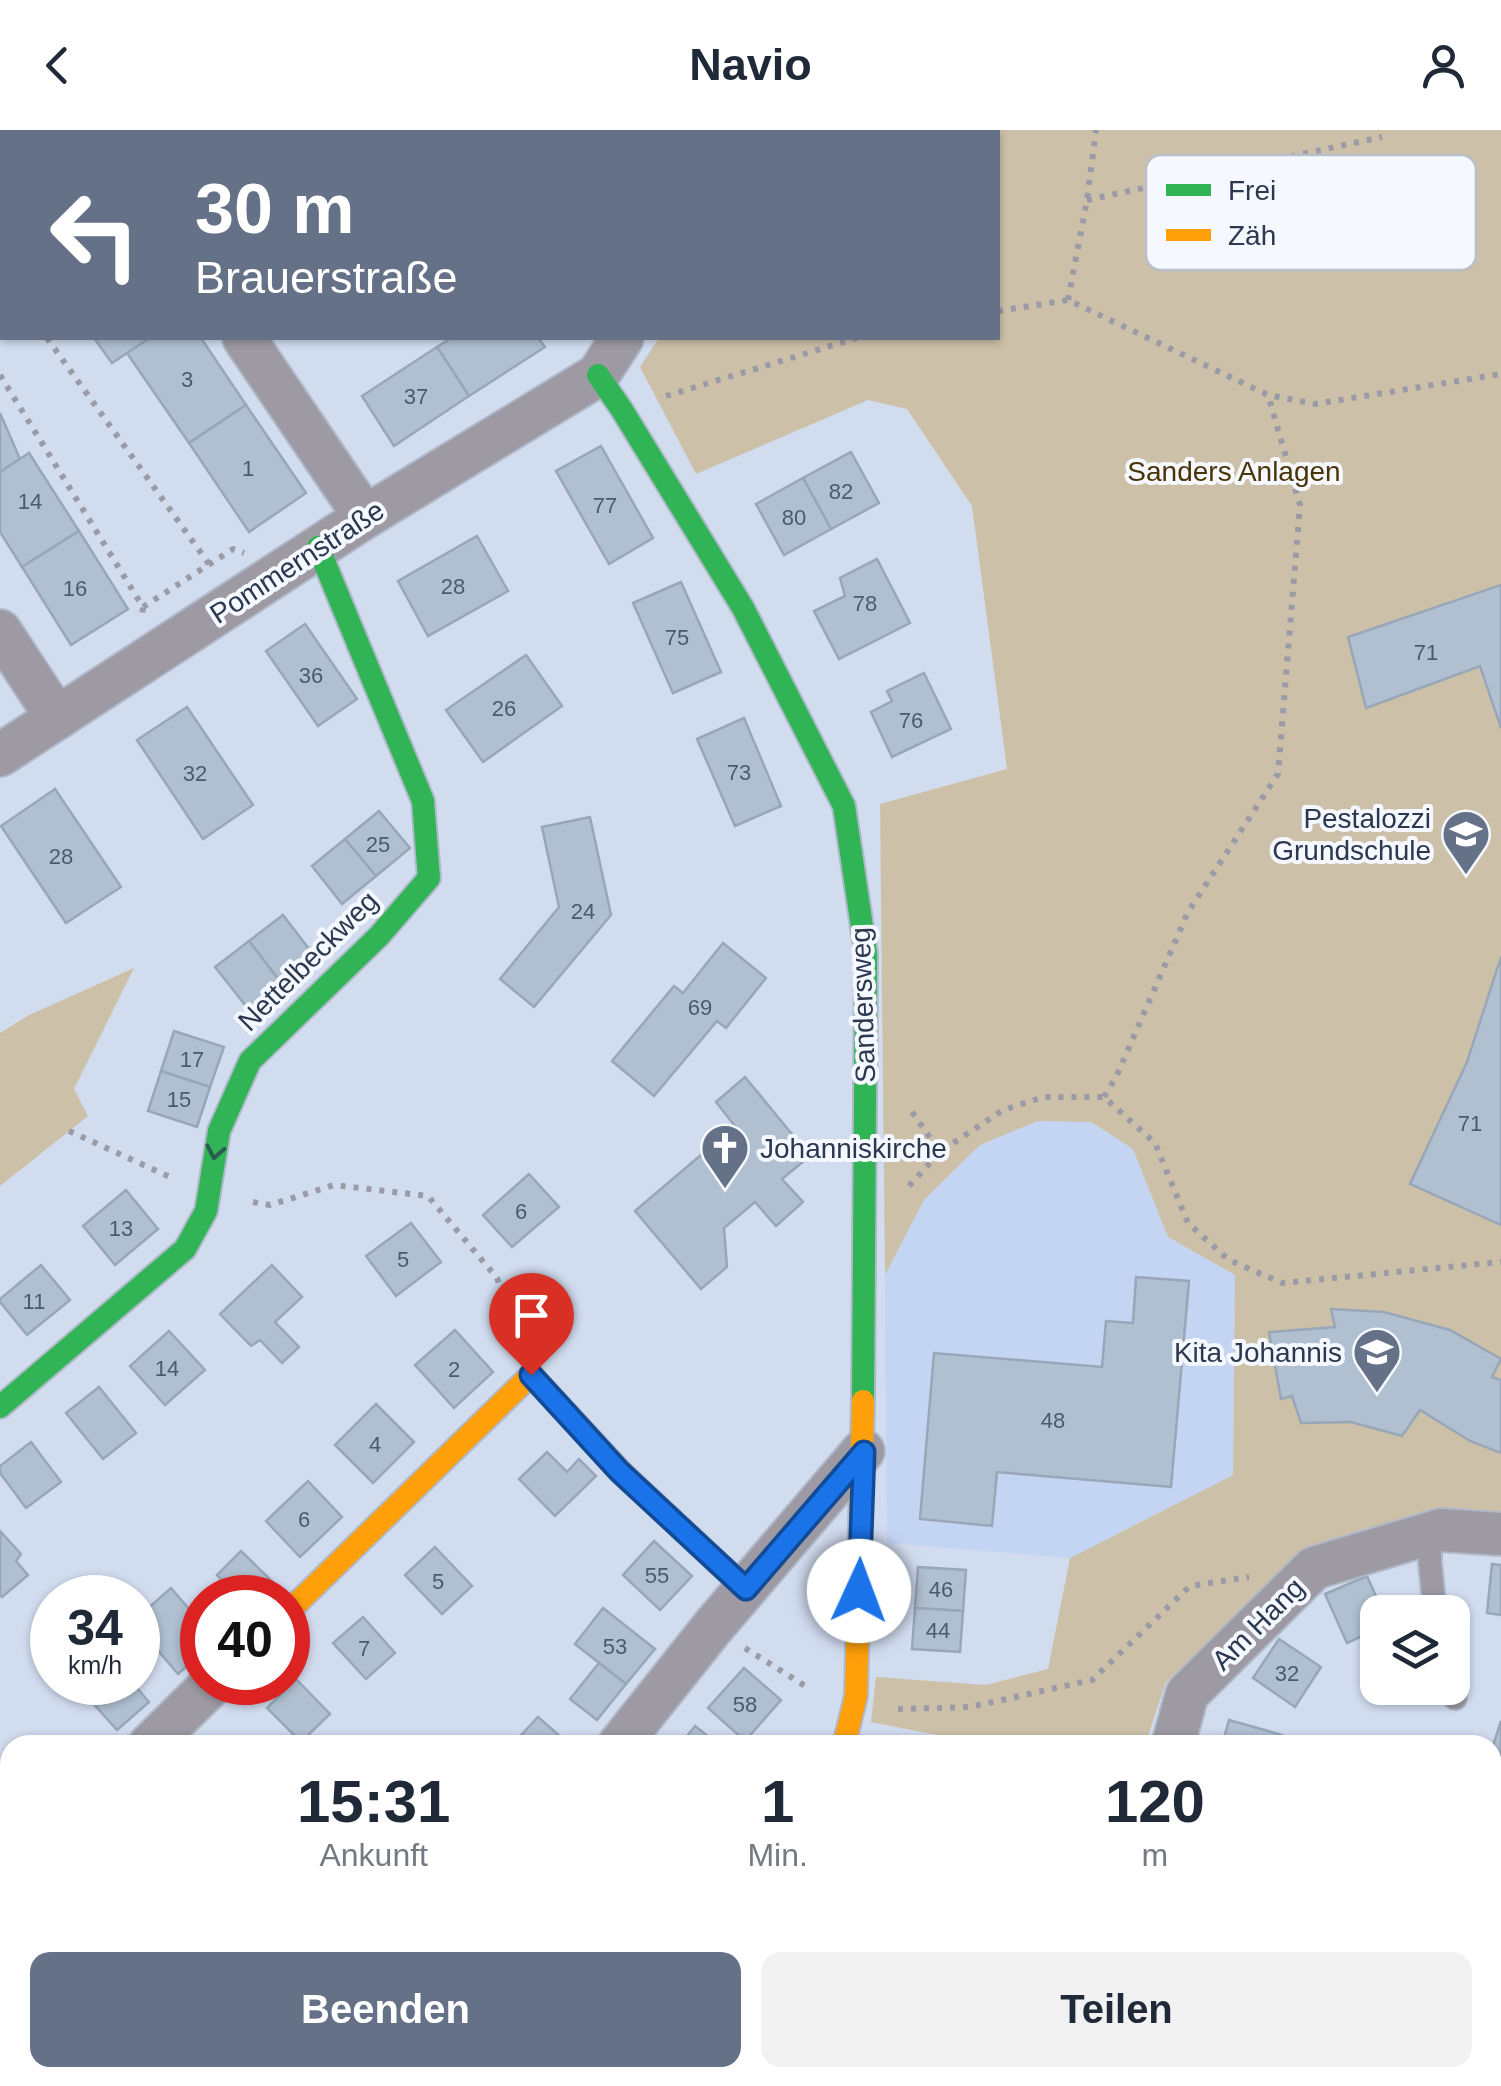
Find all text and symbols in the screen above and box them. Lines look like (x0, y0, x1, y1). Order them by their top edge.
icon: back (30, 38, 85, 93)
icon: person (1416, 38, 1471, 93)
text: Navio (689, 39, 812, 90)
legend (1146, 155, 1476, 270)
icon: left (30, 170, 160, 300)
text: 30 m (195, 170, 355, 248)
text: Frei (1228, 175, 1276, 206)
text: Zäh (1228, 220, 1276, 251)
text: Brauerstraße (195, 252, 458, 303)
house number: 3 (181, 367, 193, 392)
house number: 37 (404, 384, 428, 409)
house number: 1 (242, 456, 254, 481)
park label: Sanders Anlagen (1127, 456, 1341, 487)
house number: 82 (829, 479, 853, 504)
house number: 14 (18, 489, 42, 514)
house number: 77 (593, 493, 617, 518)
street label: Pommernstraße (204, 494, 390, 630)
house number: 80 (782, 505, 806, 530)
house number: 28 (441, 574, 465, 599)
house number: 16 (63, 576, 87, 601)
house number: 78 (853, 591, 877, 616)
house number: 75 (665, 625, 689, 650)
house number: 71 (1414, 640, 1438, 665)
house number: 36 (299, 663, 323, 688)
house number: 26 (492, 696, 516, 721)
house number: 76 (899, 708, 923, 733)
house number: 73 (727, 760, 751, 785)
house number: 32 (183, 761, 207, 786)
place label: Pestalozzi Grundschule (1272, 803, 1431, 866)
school or university icon: Pestalozzi Grundschule (1440, 808, 1492, 876)
house number: 25 (366, 832, 390, 857)
house number: 28 (49, 844, 73, 869)
street label: Nettelbeckweg (232, 885, 384, 1037)
house number: 24 (571, 899, 595, 924)
street label: Sandersweg (845, 927, 881, 1083)
house number: 69 (688, 995, 712, 1020)
house number: 17 (180, 1047, 204, 1072)
house number: 15 (167, 1087, 191, 1112)
house number: 71 (1458, 1111, 1482, 1136)
church icon: Johanniskirche (699, 1122, 751, 1190)
place label: Johanniskirche (760, 1133, 947, 1164)
one-way arrow (205, 1143, 226, 1160)
house number: 6 (515, 1199, 527, 1224)
house number: 13 (109, 1216, 133, 1241)
house number: 5 (397, 1247, 409, 1272)
pin (489, 1273, 574, 1376)
icon: arrive (504, 1288, 559, 1343)
house number: 11 (23, 1289, 45, 1314)
school or university icon: Kita Johannis (1351, 1326, 1403, 1394)
place label: Kita Johannis (1174, 1337, 1342, 1368)
house number: 14 (155, 1356, 179, 1381)
house number: 2 (448, 1357, 460, 1382)
house number: 48 (1041, 1408, 1065, 1433)
house number: 4 (369, 1432, 381, 1457)
house number: 6 (298, 1507, 310, 1532)
position arrow (807, 1539, 911, 1643)
house number: 55 (645, 1563, 669, 1588)
house number: 5 (432, 1569, 444, 1594)
street label: Am Hang (1206, 1572, 1310, 1676)
speed limit sign: 40 (180, 1575, 310, 1705)
house number: 46 (929, 1577, 953, 1602)
map controls (1360, 1595, 1470, 1705)
button: layers (1360, 1595, 1470, 1705)
text: 34 (67, 1600, 123, 1656)
house number: 44 (926, 1618, 950, 1643)
house number: 53 (603, 1634, 627, 1659)
house number: 7 (358, 1636, 370, 1661)
text: km/h (68, 1651, 122, 1679)
house number: 32 (1275, 1661, 1299, 1686)
house number: 58 (733, 1692, 757, 1717)
text: 15:31 (297, 1768, 450, 1835)
text: 1 (761, 1768, 794, 1835)
text: 120 (1105, 1768, 1205, 1835)
text: Ankunft (319, 1837, 428, 1873)
text: Min. (747, 1837, 808, 1873)
text: m (1142, 1837, 1168, 1873)
button: Beenden (30, 1952, 741, 2067)
button: Teilen (761, 1952, 1472, 2067)

